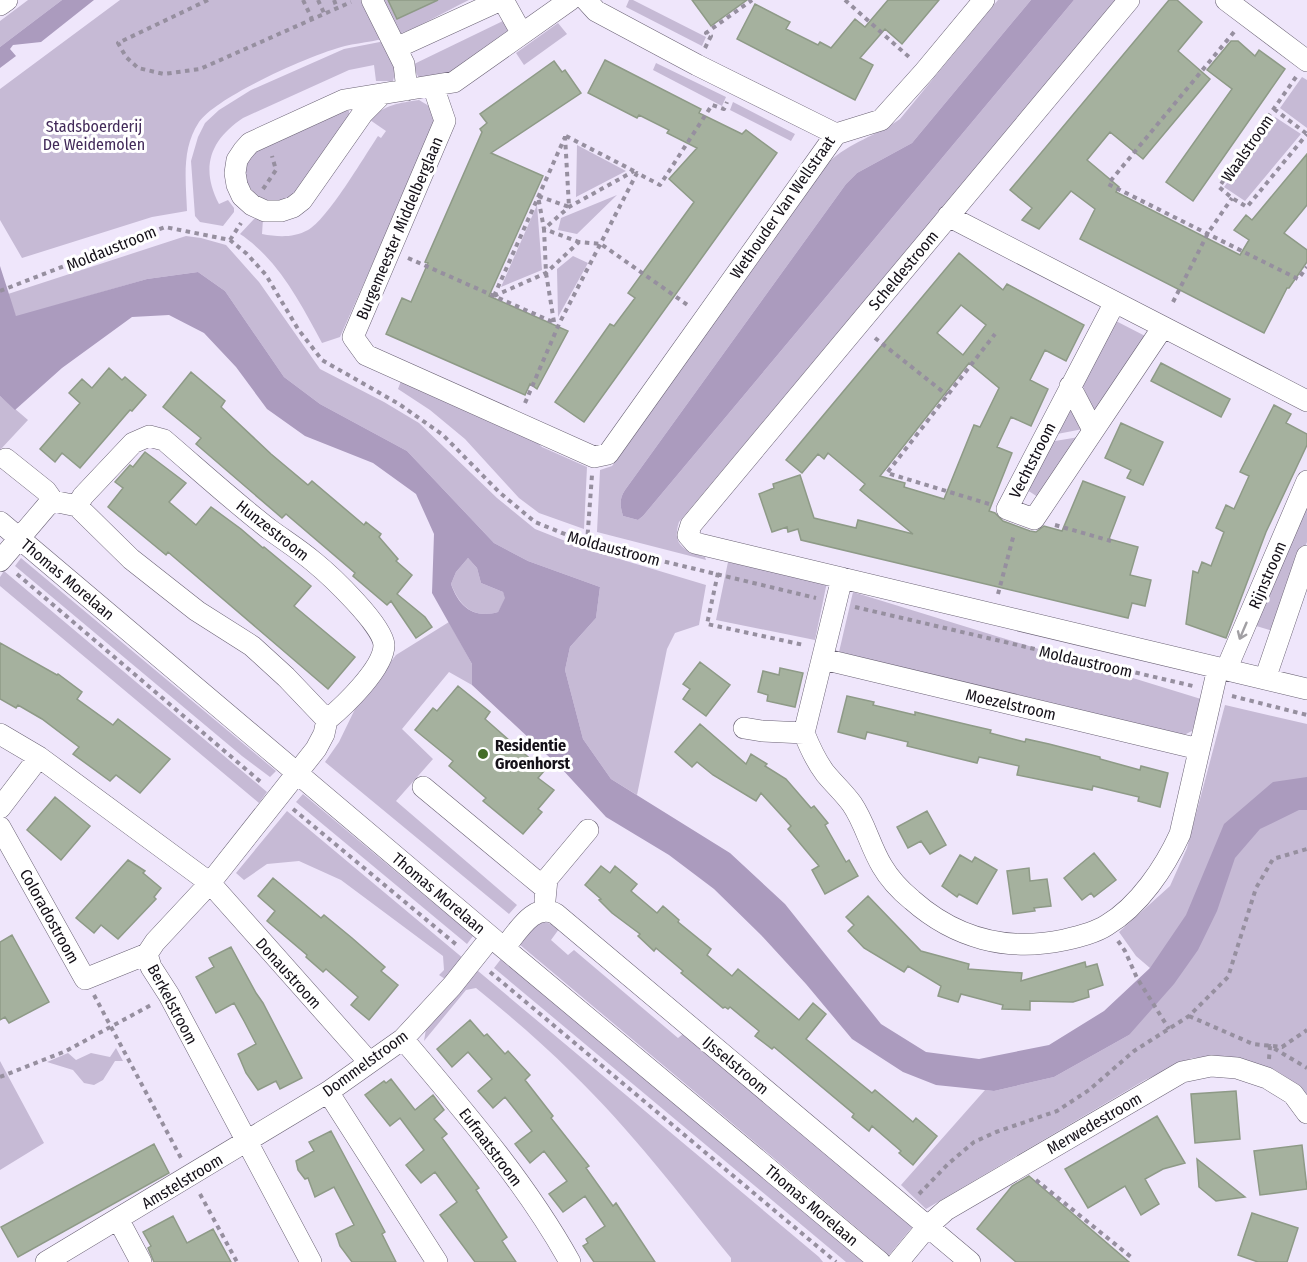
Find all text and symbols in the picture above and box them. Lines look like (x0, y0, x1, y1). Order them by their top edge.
street label: Waalstroom (1217, 111, 1277, 185)
park label: Stadsboerderij De Weidemolen (43, 117, 145, 154)
street label: Wethouder Van Wellstraat (726, 132, 839, 282)
street label: Burgemeester Middelberglaan (352, 134, 447, 323)
street label: Moldaustroom (64, 222, 159, 275)
street label: Scheldestroom (865, 227, 942, 314)
street label: Vechtstroom (1005, 419, 1060, 501)
street label: Hunzestroom (233, 496, 313, 565)
street label: Moldaustroom (566, 527, 662, 570)
street label: Thomas Morelaan (17, 535, 118, 624)
street label: Rijnstroom (1245, 539, 1290, 612)
one-way arrow (1237, 621, 1248, 640)
street label: Moldaustroom (1037, 642, 1134, 681)
street label: Moezelstroom (964, 685, 1058, 724)
place label: Residentie Groenhorst (495, 736, 571, 773)
marker: Residentie Groenhorst (476, 747, 490, 761)
street label: Thomas Morelaan (388, 849, 489, 938)
street label: Coloradostroom (16, 866, 83, 967)
street label: Donaustroom (252, 934, 325, 1013)
street label: Berkelstroom (144, 961, 202, 1048)
street label: Dommelstroom (319, 1026, 412, 1101)
street label: IJsselstroom (699, 1032, 773, 1099)
street label: Merwedestroom (1044, 1089, 1145, 1158)
street label: Eufraatstroom (455, 1105, 526, 1190)
street label: Amstelstroom (138, 1150, 226, 1213)
street label: Thomas Morelaan (761, 1161, 862, 1250)

